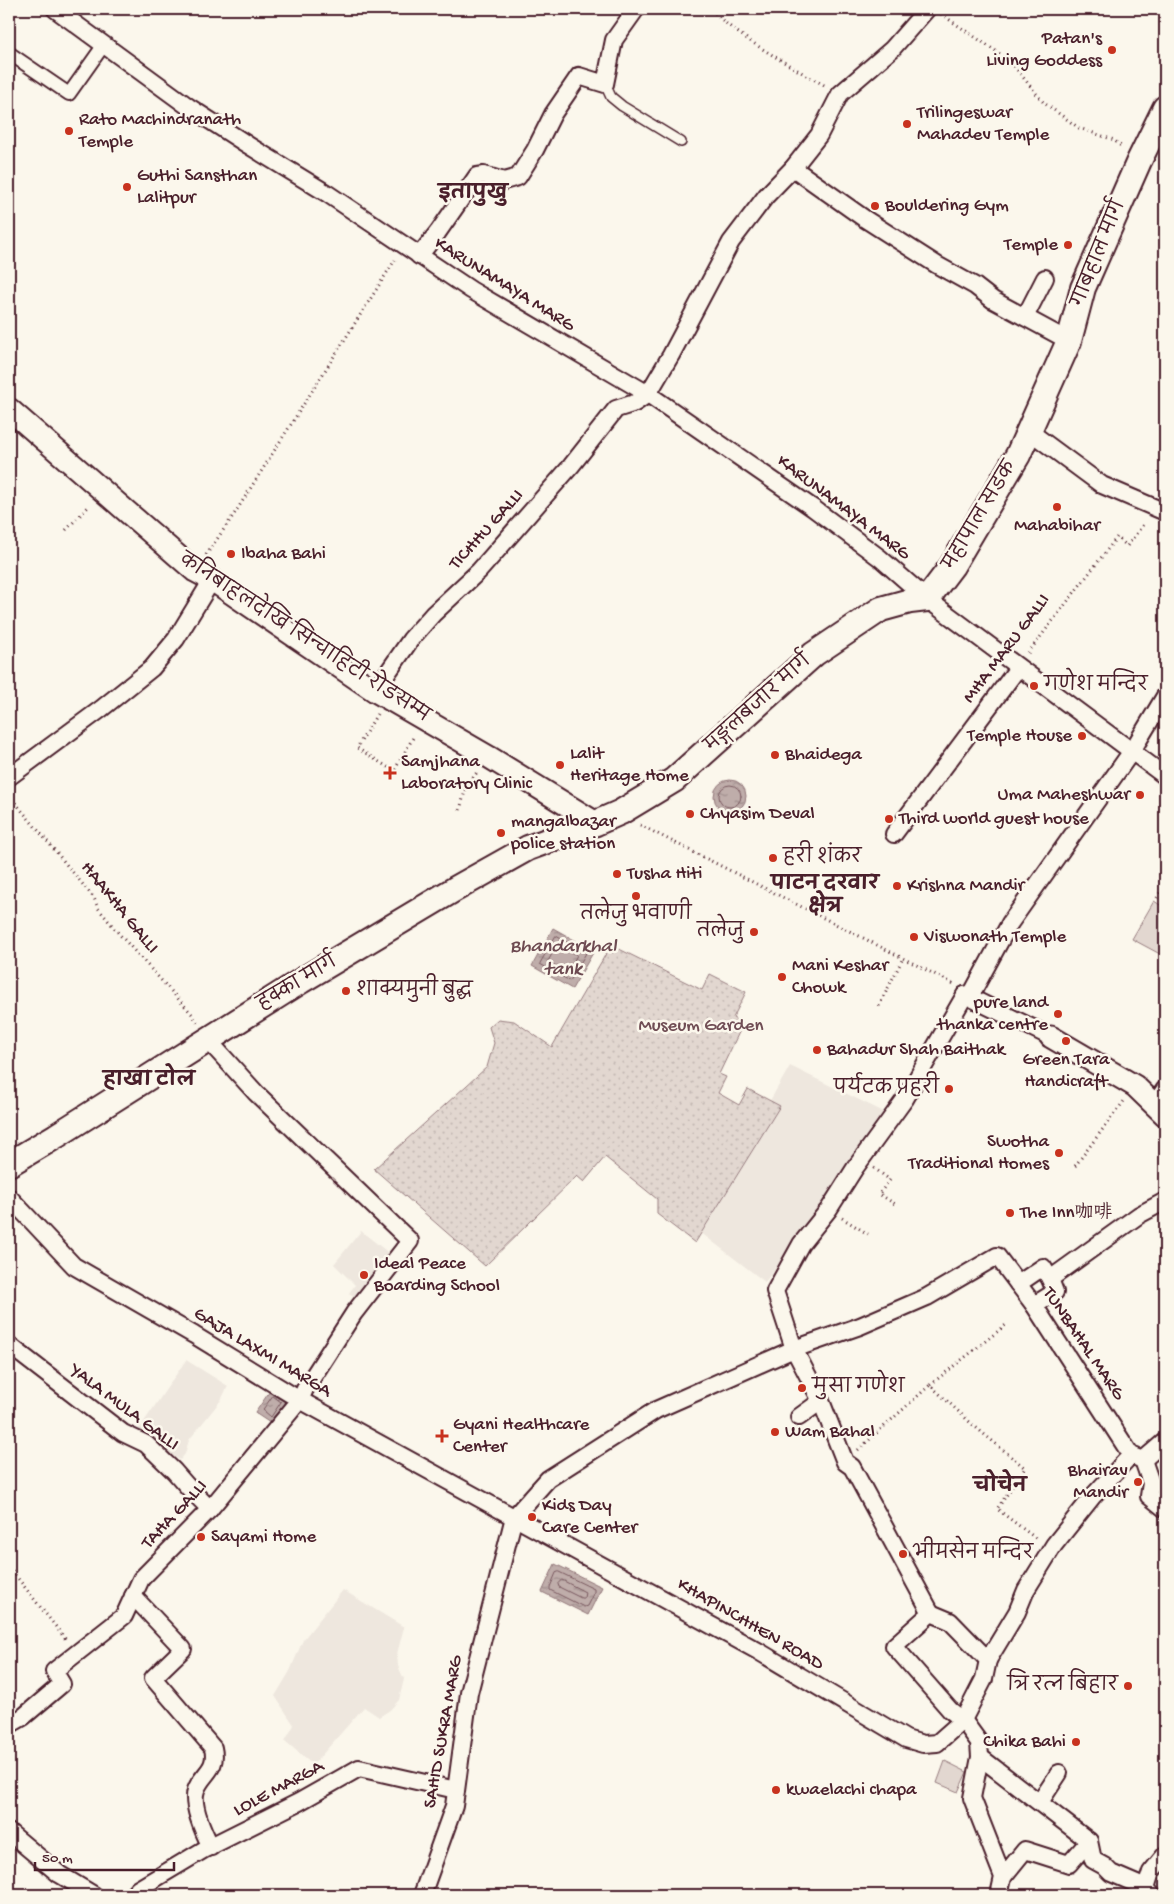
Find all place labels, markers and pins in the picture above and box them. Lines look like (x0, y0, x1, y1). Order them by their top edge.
place label: Patan's Living Goddess (986, 28, 1103, 73)
marker: Patan's Living Goddess (1106, 44, 1118, 56)
place label: Trilingeswar Mahadev Temple (916, 102, 1049, 147)
place label: Rato Machindranath Temple (78, 109, 241, 154)
marker: Trilingeswar Mahadev Temple (901, 118, 913, 130)
marker: Rato Machindranath Temple (63, 125, 75, 137)
place label: Guthi Sansthan Lalitpur (137, 165, 257, 210)
marker: Guthi Sansthan Lalitpur (121, 181, 133, 193)
place label: Bouldering Gym (884, 195, 1009, 218)
marker: Bouldering Gym (869, 200, 881, 212)
place label: Temple (1003, 234, 1058, 257)
marker: Temple (1062, 239, 1074, 251)
marker: Mahabihar (1051, 501, 1063, 513)
place label: Mahabihar (1014, 515, 1102, 538)
place label: Ibaha Bahi (241, 543, 326, 566)
marker: Ibaha Bahi (225, 548, 237, 560)
place label: गणेश मन्दिर (1043, 667, 1149, 698)
marker: गणेश मन्दिर (1028, 680, 1040, 692)
place label: Temple House (966, 725, 1072, 748)
marker: Temple House (1076, 730, 1088, 742)
place label: Lalit Heritage Home (570, 743, 689, 788)
place label: Bhaidega (784, 744, 863, 767)
marker: Bhaidega (769, 749, 781, 761)
place label: Samjhana Laboratory Clinic (401, 751, 533, 796)
marker: Lalit Heritage Home (554, 759, 566, 771)
marker: Samjhana Laboratory Clinic (383, 766, 397, 780)
place label: Uma Maheshwar (998, 784, 1132, 807)
marker: Uma Maheshwar (1134, 789, 1146, 801)
place label: Chyasim Deval (700, 803, 815, 826)
marker: Chyasim Deval (684, 808, 696, 820)
place label: Third world guest house (898, 808, 1089, 831)
place label: mangalbazar police station (510, 811, 618, 856)
marker: Third world guest house (883, 813, 895, 825)
marker: mangalbazar police station (495, 827, 507, 839)
place label: हरी शंकर (782, 840, 863, 870)
marker: हरी शंकर (767, 852, 779, 864)
place label: Tusha Hiti (626, 863, 702, 886)
marker: Tusha Hiti (611, 868, 623, 880)
place label: Krishna Mandir (907, 875, 1027, 898)
marker: Krishna Mandir (891, 880, 903, 892)
marker: तलेजु भवाणी (630, 890, 642, 902)
place label: तलेजु भवाणी (580, 896, 693, 927)
place label: तलेजु (696, 913, 745, 944)
marker: तलेजु (748, 926, 760, 938)
place label: Viswonath Temple (923, 926, 1066, 949)
marker: Viswonath Temple (908, 931, 920, 943)
place label: Mani Keshar Chowk (792, 955, 890, 1000)
marker: Mani Keshar Chowk (776, 971, 788, 983)
place label: शाक्यमुनी बुद्ध (356, 973, 474, 1003)
marker: शाक्यमुनी बुद्ध (340, 985, 352, 997)
place label: pure land thanka centre (935, 992, 1050, 1037)
marker: pure land thanka centre (1052, 1008, 1064, 1020)
marker: Green Tara Handicraft (1060, 1035, 1072, 1047)
place label: Bahadur Shah Baithak (826, 1039, 1006, 1062)
marker: Bahadur Shah Baithak (811, 1044, 823, 1056)
place label: Green Tara Handicraft (1023, 1049, 1111, 1094)
place label: पर्यटक प्रहरी (833, 1071, 940, 1101)
marker: पर्यटक प्रहरी (943, 1083, 955, 1095)
place label: Swotha Traditional Homes (907, 1131, 1050, 1176)
marker: Swotha Traditional Homes (1053, 1147, 1065, 1159)
place label: The Inn咖啡 (1019, 1201, 1112, 1225)
marker: The Inn咖啡 (1004, 1207, 1016, 1219)
place label: Ideal Peace Boarding School (373, 1253, 500, 1298)
marker: Ideal Peace Boarding School (358, 1269, 370, 1281)
place label: मुसा गणेश (811, 1369, 906, 1400)
marker: मुसा गणेश (796, 1382, 808, 1394)
place label: Gyani Healthcare Center (453, 1414, 590, 1459)
place label: Wam Bahal (785, 1421, 875, 1444)
marker: Wam Bahal (769, 1426, 781, 1438)
marker: Gyani Healthcare Center (435, 1429, 449, 1443)
place label: Bhairav Mandir (1067, 1460, 1130, 1505)
marker: Bhairav Mandir (1132, 1476, 1144, 1488)
place label: Kids Day Care Center (542, 1495, 640, 1540)
marker: Kids Day Care Center (526, 1511, 538, 1523)
place label: Sayami Home (211, 1526, 317, 1549)
marker: Sayami Home (195, 1531, 207, 1543)
place label: भीमसेन मन्दिर (912, 1535, 1035, 1566)
marker: भीमसेन मन्दिर (897, 1548, 909, 1560)
place label: त्रि रत्न बिहार (1006, 1668, 1120, 1698)
marker: त्रि रत्न बिहार (1122, 1680, 1134, 1692)
place label: Chika Bahi (983, 1731, 1066, 1754)
marker: Chika Bahi (1070, 1736, 1082, 1748)
place label: kwaelachi chapa (786, 1779, 918, 1802)
marker: kwaelachi chapa (770, 1784, 782, 1796)

